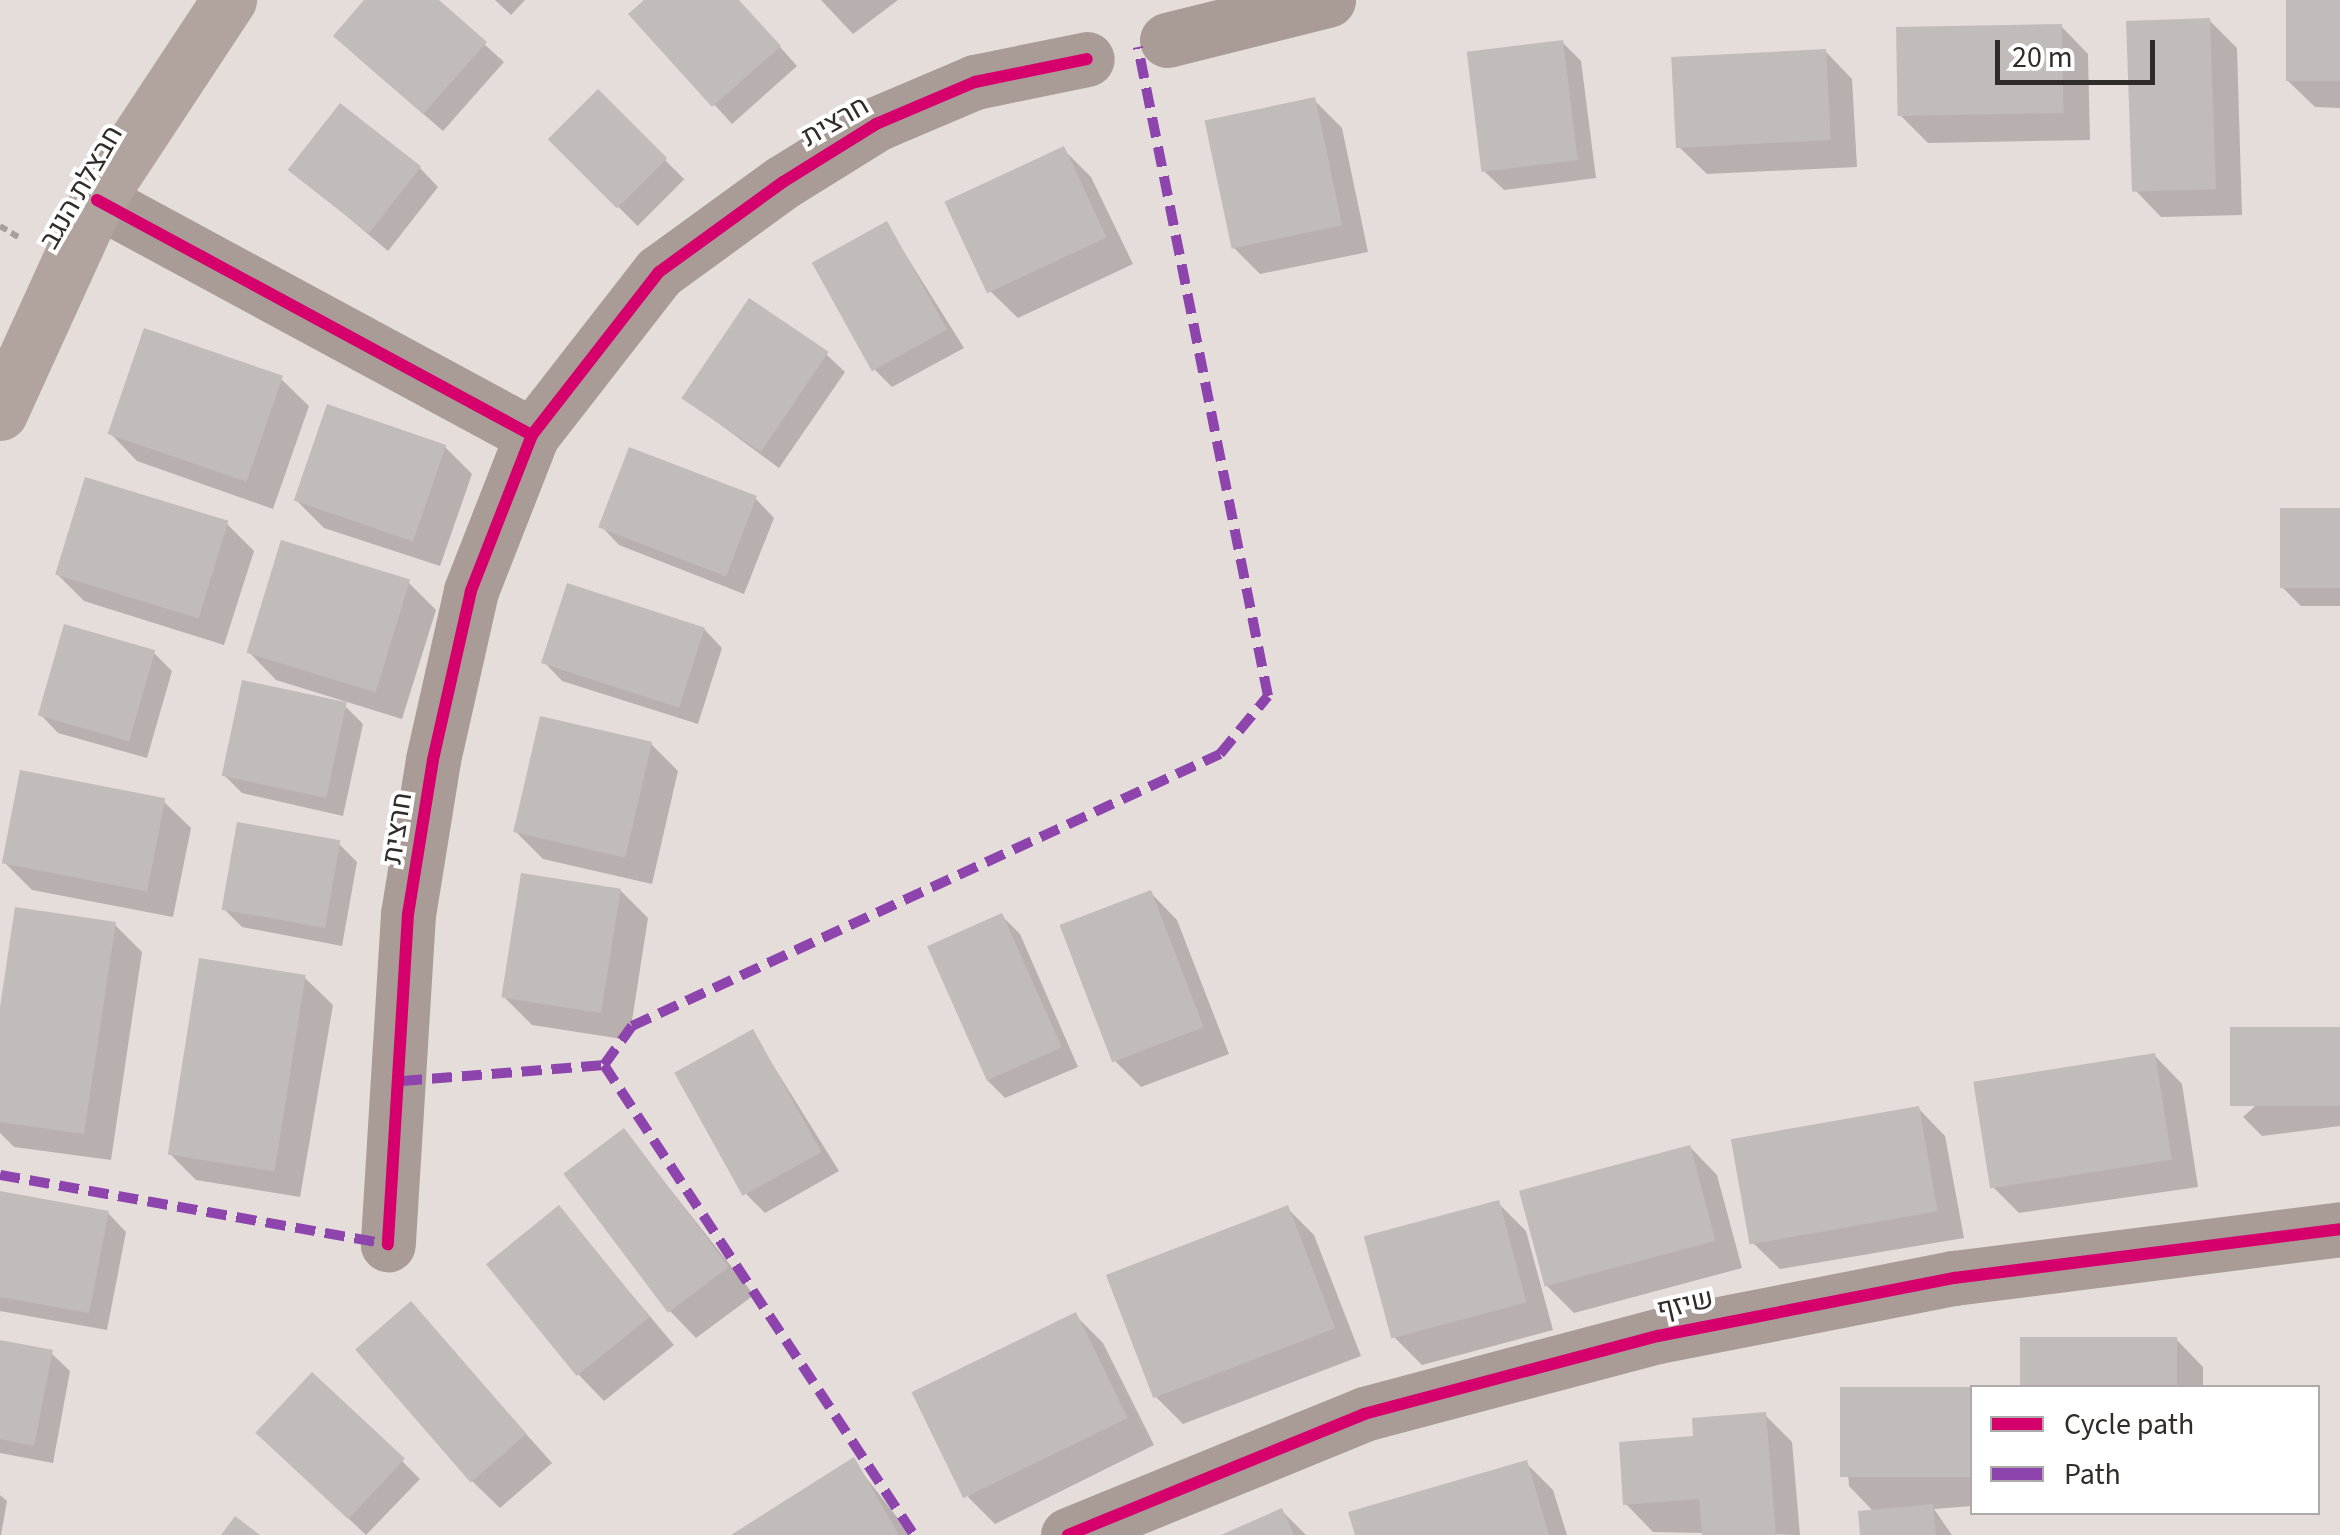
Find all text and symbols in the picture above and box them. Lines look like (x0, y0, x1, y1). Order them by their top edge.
scale bar (2000, 20, 2160, 82)
text: 20 m (2012, 36, 2073, 79)
street label: חרצית (795, 88, 875, 154)
street label: חבצלת הנגב (32, 119, 130, 255)
street label: חרצית (375, 790, 419, 866)
street label: שיזף (1653, 1281, 1717, 1327)
legend (1970, 1385, 2320, 1515)
text: Cycle path (2064, 1403, 2194, 1446)
text: Path (2064, 1453, 2121, 1496)

